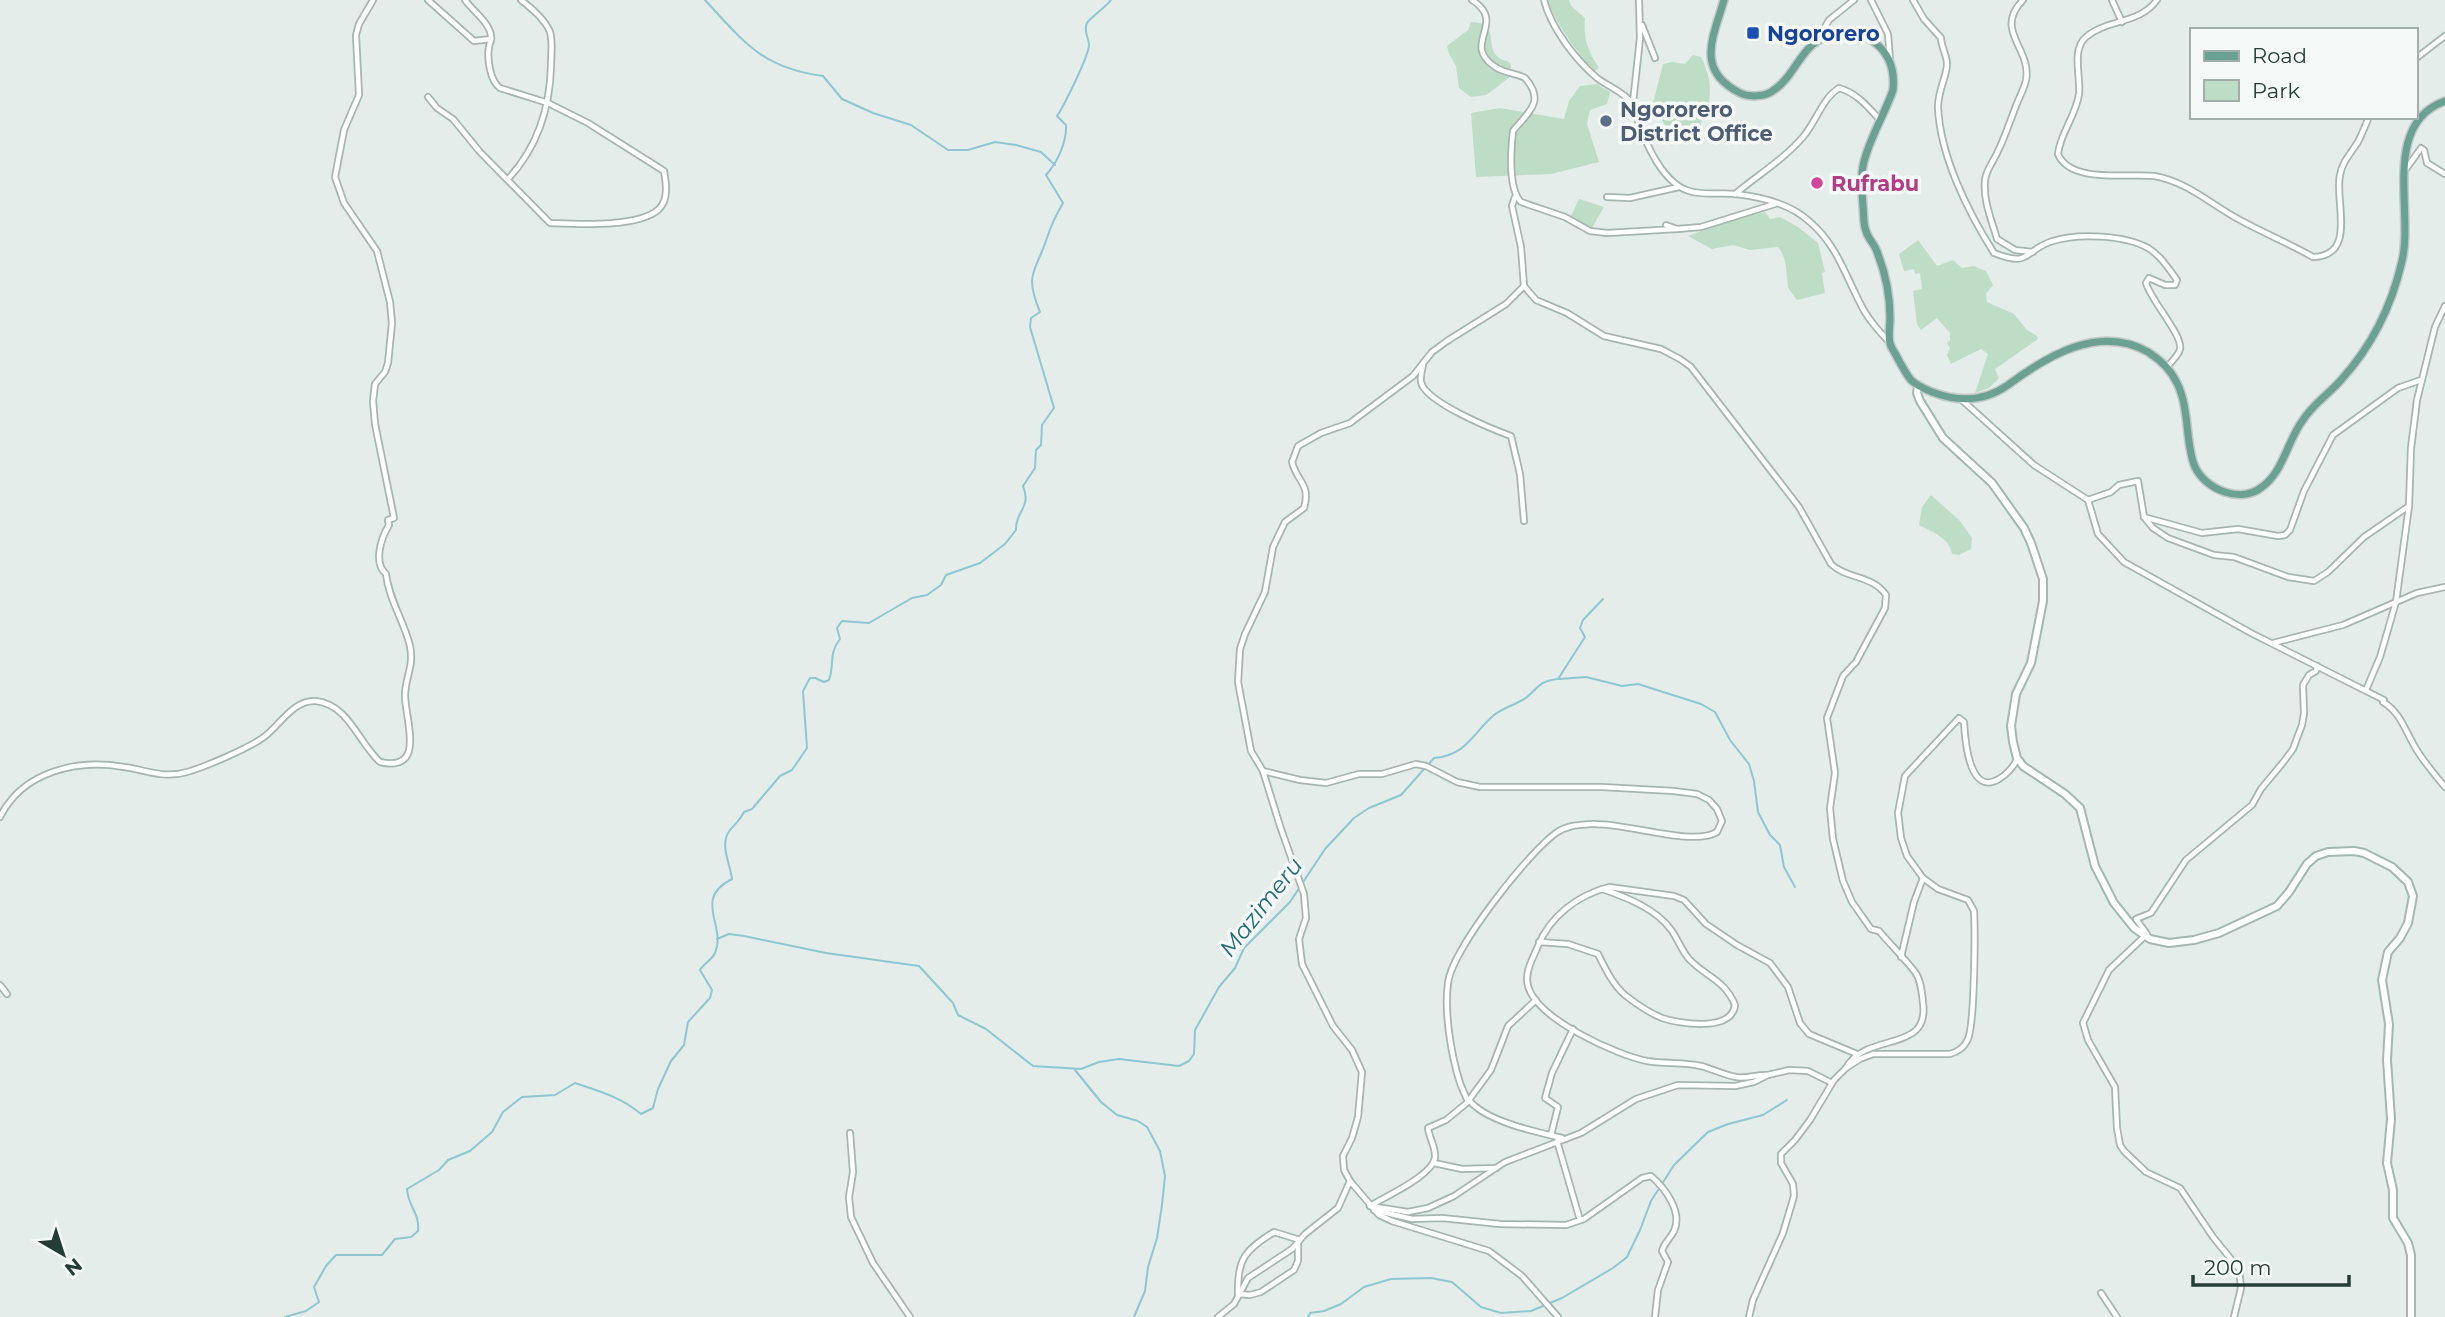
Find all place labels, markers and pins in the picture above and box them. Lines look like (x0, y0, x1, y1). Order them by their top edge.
place label: Ngororero (1767, 21, 1880, 46)
marker: Ngororero (1745, 25, 1761, 41)
place label: Ngororero District Office (1620, 97, 1773, 146)
marker: Ngororero District Office (1598, 113, 1614, 129)
place label: Rufrabu (1831, 171, 1919, 196)
marker: Rufrabu (1809, 175, 1825, 191)

